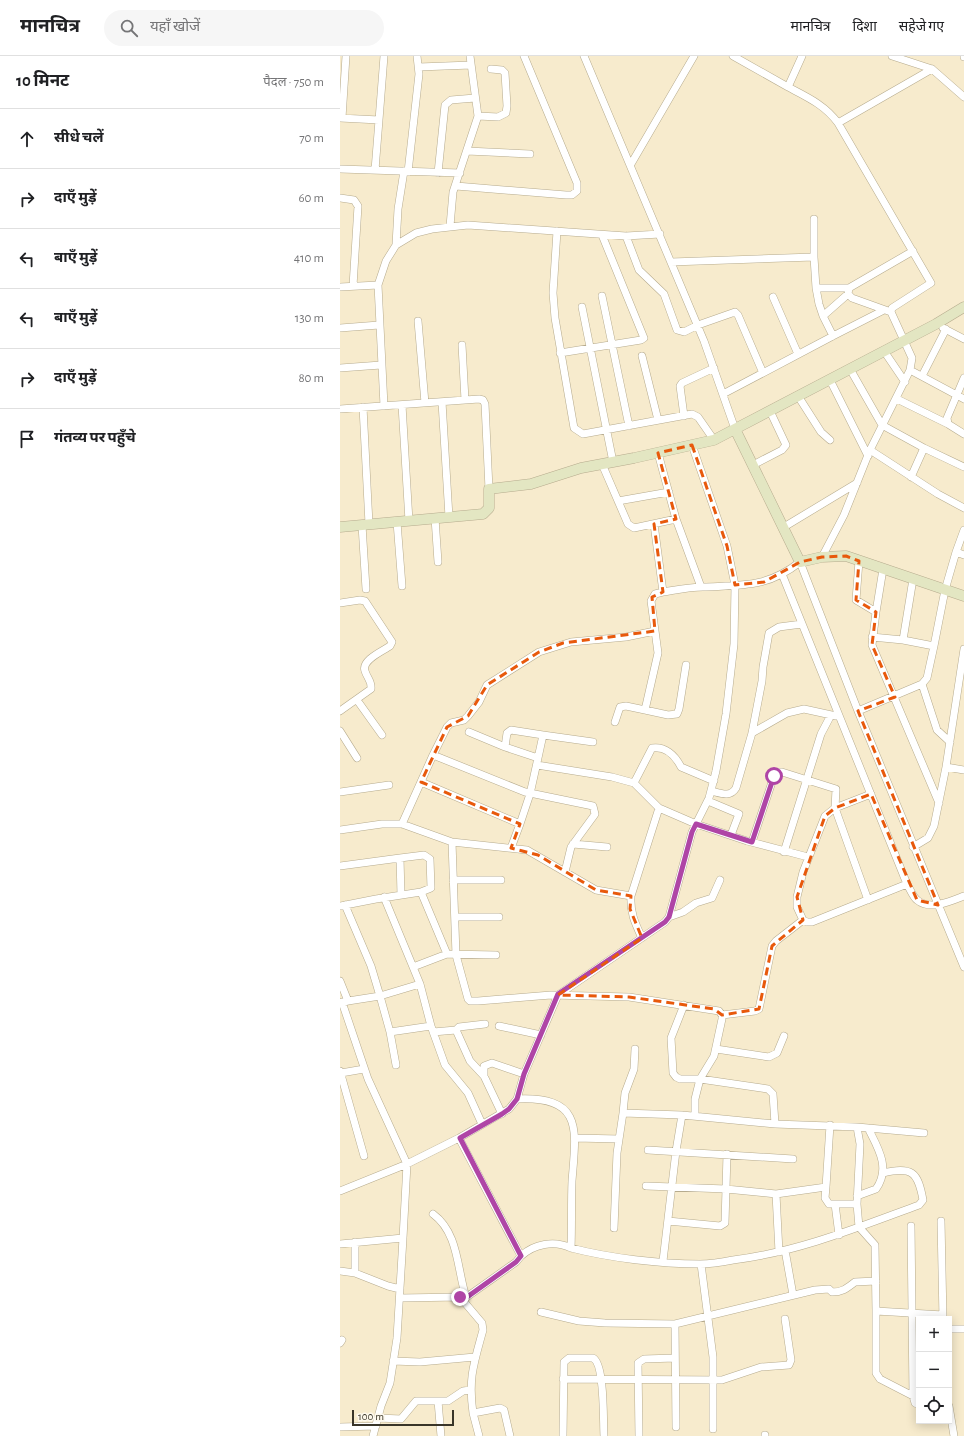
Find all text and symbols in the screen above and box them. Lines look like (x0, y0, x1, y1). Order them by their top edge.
search box (104, 10, 384, 46)
text: मानचित्र (20, 17, 80, 36)
icon: search (118, 17, 140, 39)
text: यहाँ खोजें (150, 19, 200, 34)
text: मानचित्र (791, 20, 831, 34)
text: दिशा (853, 20, 877, 34)
text: सहेजे गए (899, 20, 944, 34)
text: 10 मिनट (16, 72, 69, 89)
text: पैदल · 750 m (263, 76, 324, 89)
icon: ahead (16, 128, 38, 150)
text: सीधे चलें (54, 130, 104, 145)
text: 70 m (299, 132, 324, 145)
icon: right (16, 188, 38, 210)
text: दाएँ मुड़ें (54, 190, 97, 205)
text: 60 m (298, 192, 324, 205)
icon: left (16, 248, 38, 270)
text: बाएँ मुड़ें (54, 250, 97, 265)
text: 410 m (294, 252, 324, 265)
icon: left (16, 308, 38, 330)
text: बाएँ मुड़ें (54, 310, 97, 325)
text: 130 m (295, 312, 324, 325)
icon: right (16, 368, 38, 390)
text: दाएँ मुड़ें (54, 370, 97, 385)
text: 80 m (298, 372, 324, 385)
icon: arrive (16, 428, 38, 450)
text: गंतव्य पर पहुँचे (54, 430, 136, 445)
route start (765, 767, 783, 785)
route end (451, 1288, 469, 1306)
map controls (916, 1316, 952, 1424)
button: + (916, 1316, 952, 1352)
button: − (916, 1352, 952, 1388)
button: locate (916, 1388, 952, 1424)
scale bar (352, 1408, 454, 1427)
text: 100 m (358, 1411, 384, 1422)

